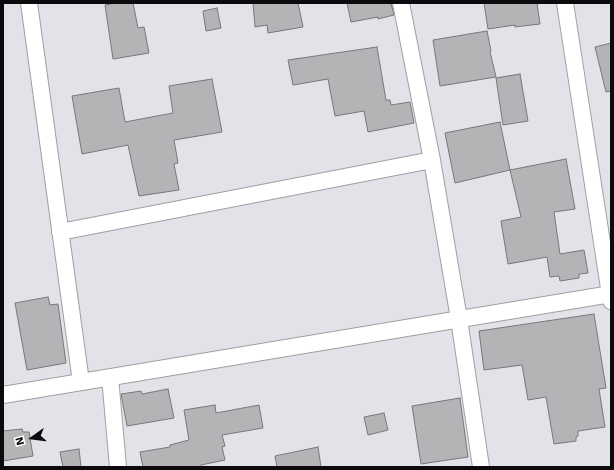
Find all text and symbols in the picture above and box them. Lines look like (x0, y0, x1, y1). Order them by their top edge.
north arrow (12, 418, 52, 458)
text: N (13, 435, 27, 447)

